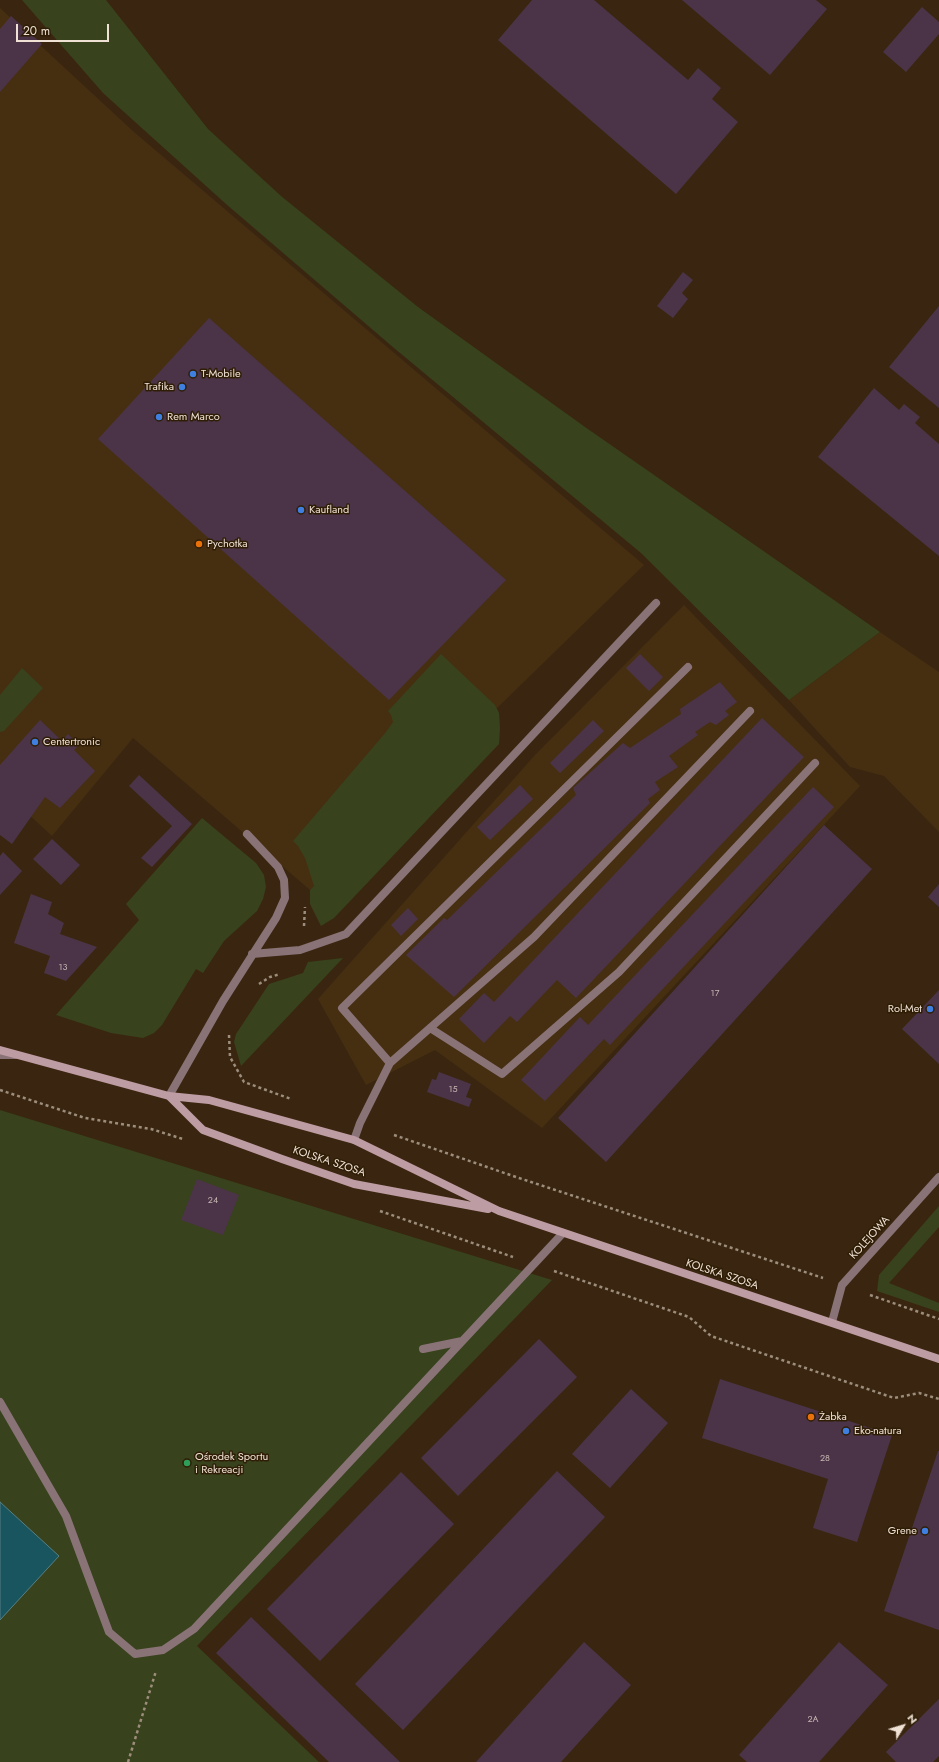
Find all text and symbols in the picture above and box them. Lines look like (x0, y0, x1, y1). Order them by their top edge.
scale bar (18, 16, 111, 42)
text: 20 m (23, 22, 50, 40)
place label: T-Mobile (201, 367, 241, 381)
marker: T-Mobile (188, 369, 198, 379)
place label: Trafika (145, 380, 174, 394)
marker: Trafika (177, 382, 187, 392)
place label: Rem Marco (167, 410, 220, 424)
marker: Rem Marco (154, 412, 164, 422)
place label: Kaufland (309, 503, 349, 517)
marker: Kaufland (296, 505, 306, 515)
place label: Pychotka (207, 537, 248, 551)
marker: Pychotka (194, 539, 204, 549)
place label: Centertronic (43, 735, 100, 749)
marker: Centertronic (30, 737, 40, 747)
house number: 13 (59, 963, 67, 973)
house number: 17 (711, 989, 719, 999)
place label: Rol-Met (888, 1002, 922, 1016)
marker: Rol-Met (925, 1004, 935, 1014)
house number: 15 (448, 1085, 458, 1095)
street label: KOLSKA SZOSA (291, 1144, 367, 1180)
house number: 24 (208, 1196, 218, 1206)
street label: KOLEJOWA (847, 1214, 893, 1262)
street label: KOLSKA SZOSA (684, 1257, 760, 1293)
place label: Żabka (819, 1410, 847, 1424)
marker: Żabka (806, 1412, 816, 1422)
place label: Eko-natura (854, 1424, 902, 1438)
marker: Eko-natura (841, 1426, 851, 1436)
place label: Ośrodek Sportu i Rekreacji (195, 1450, 268, 1476)
house number: 28 (820, 1454, 830, 1464)
marker: Ośrodek Sportu i Rekreacji (182, 1458, 192, 1468)
place label: Grene (888, 1524, 917, 1538)
marker: Grene (920, 1526, 930, 1536)
north arrow (883, 1706, 923, 1746)
text: N (903, 1710, 921, 1727)
house number: 2A (807, 1715, 819, 1725)

